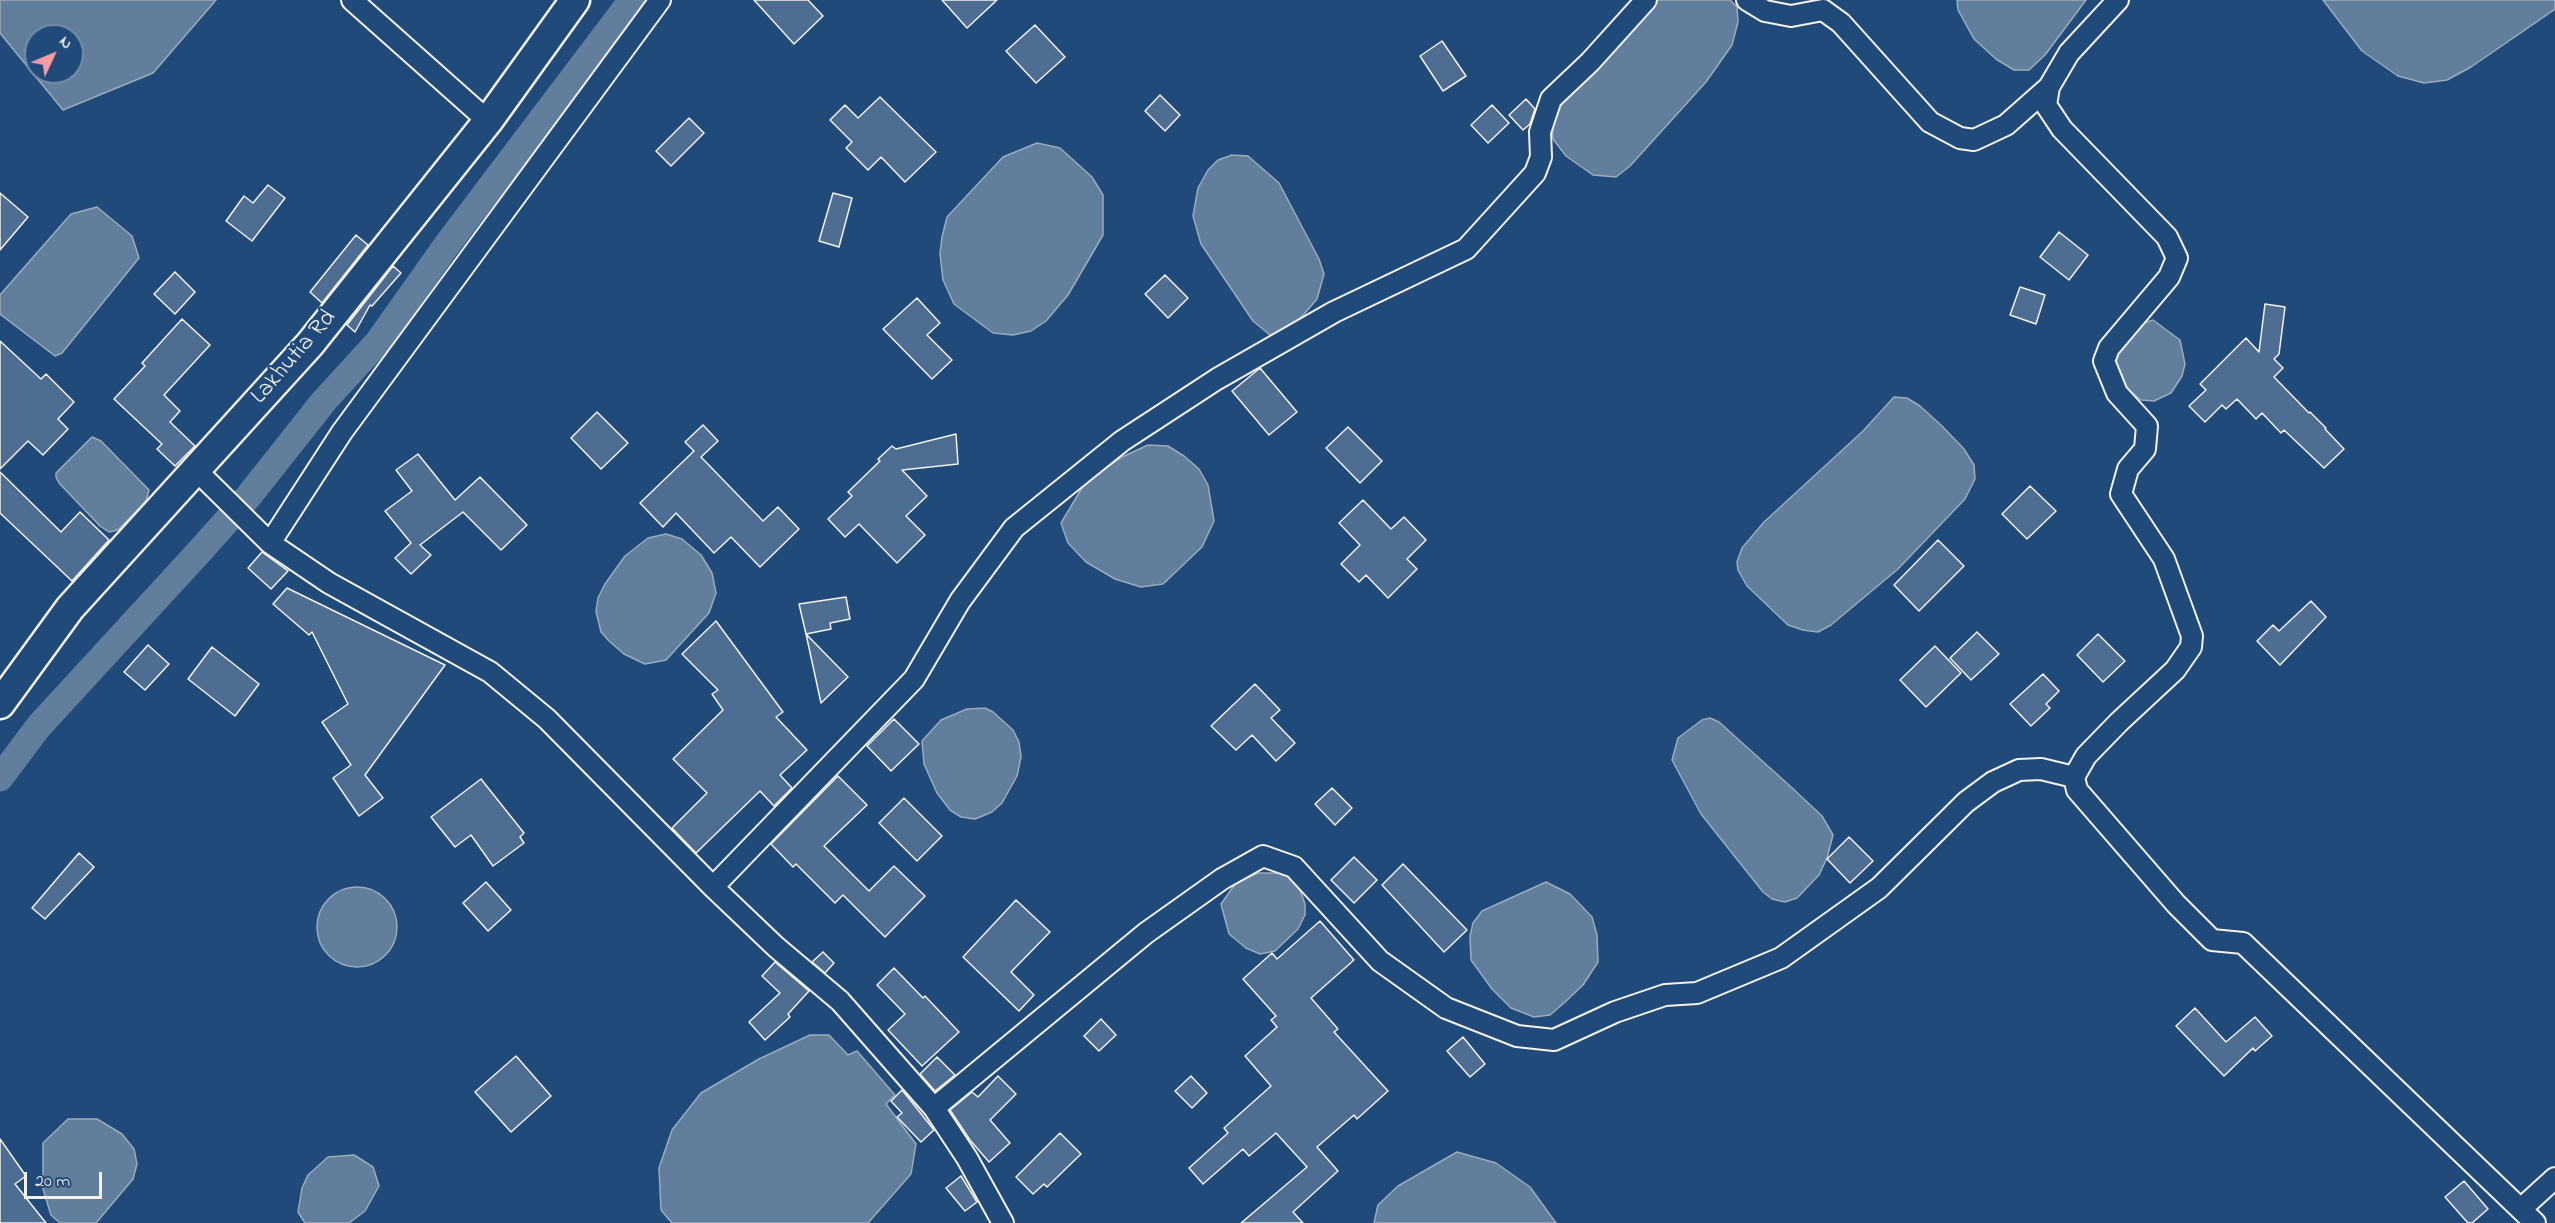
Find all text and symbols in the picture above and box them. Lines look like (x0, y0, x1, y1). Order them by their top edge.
north arrow (24, 24, 84, 84)
text: N (53, 31, 78, 55)
street label: Lakhutia Rd (246, 305, 344, 411)
scale bar (27, 1160, 105, 1198)
text: 20 m (35, 1169, 70, 1195)

